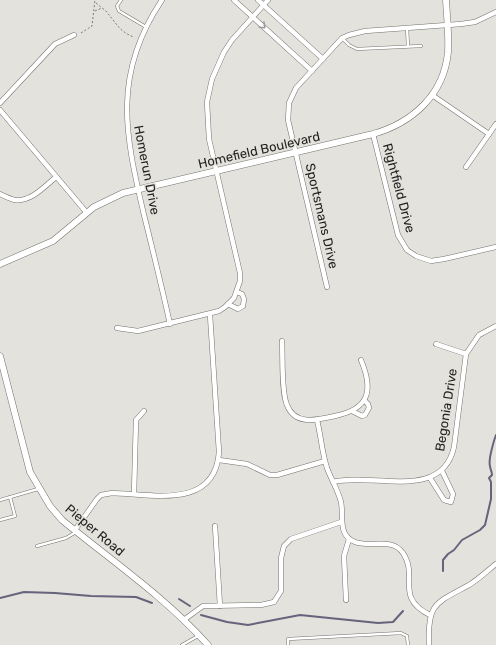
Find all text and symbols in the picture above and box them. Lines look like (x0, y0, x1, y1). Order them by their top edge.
one-way arrow (258, 22, 266, 29)
street label: Homerun Drive (131, 124, 163, 216)
street label: Homefield Boulevard (196, 129, 322, 171)
street label: Rightfield Drive (379, 142, 418, 235)
street label: Sportsmans Drive (303, 162, 341, 270)
street label: Begonia Drive (432, 367, 461, 453)
street label: Pieper Road (62, 501, 128, 559)

